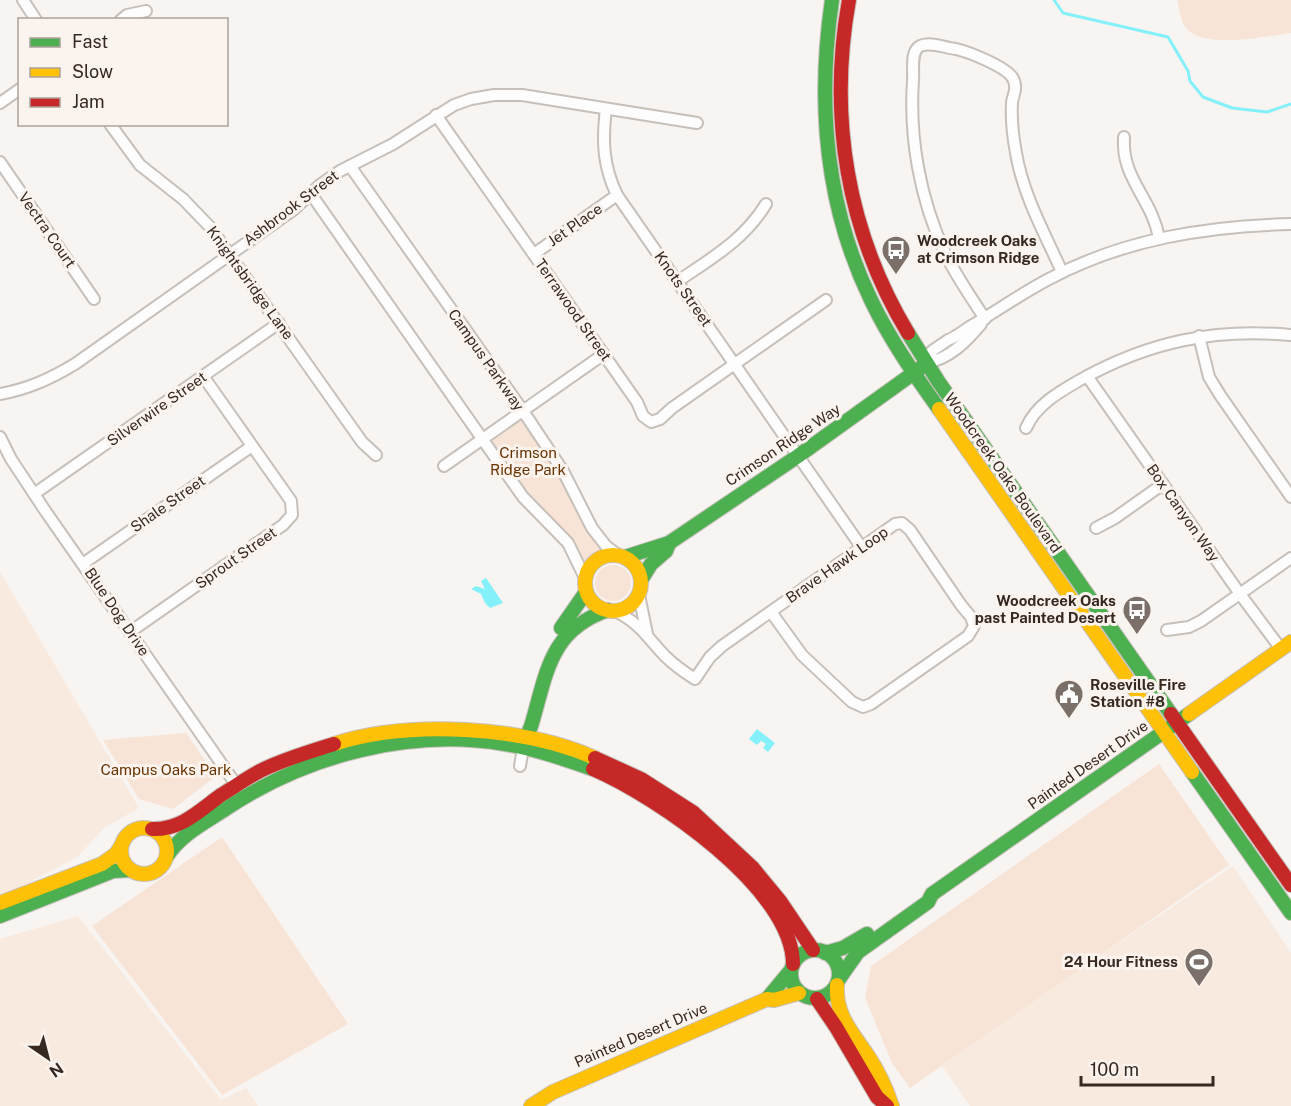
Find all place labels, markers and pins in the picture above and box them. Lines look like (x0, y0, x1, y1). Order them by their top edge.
place label: Woodcreek Oaks at Crimson Ridge (917, 232, 1039, 266)
bus stop icon: Woodcreek Oaks at Crimson Ridge (880, 234, 912, 276)
place label: Woodcreek Oaks past Painted Desert (975, 592, 1116, 626)
bus stop icon: Woodcreek Oaks past Painted Desert (1121, 594, 1153, 636)
place label: Roseville Fire Station #8 (1090, 676, 1186, 710)
public building icon: Roseville Fire Station #8 (1053, 678, 1085, 720)
sports icon: 24 Hour Fitness (1183, 946, 1215, 988)
place label: 24 Hour Fitness (1064, 953, 1178, 970)

